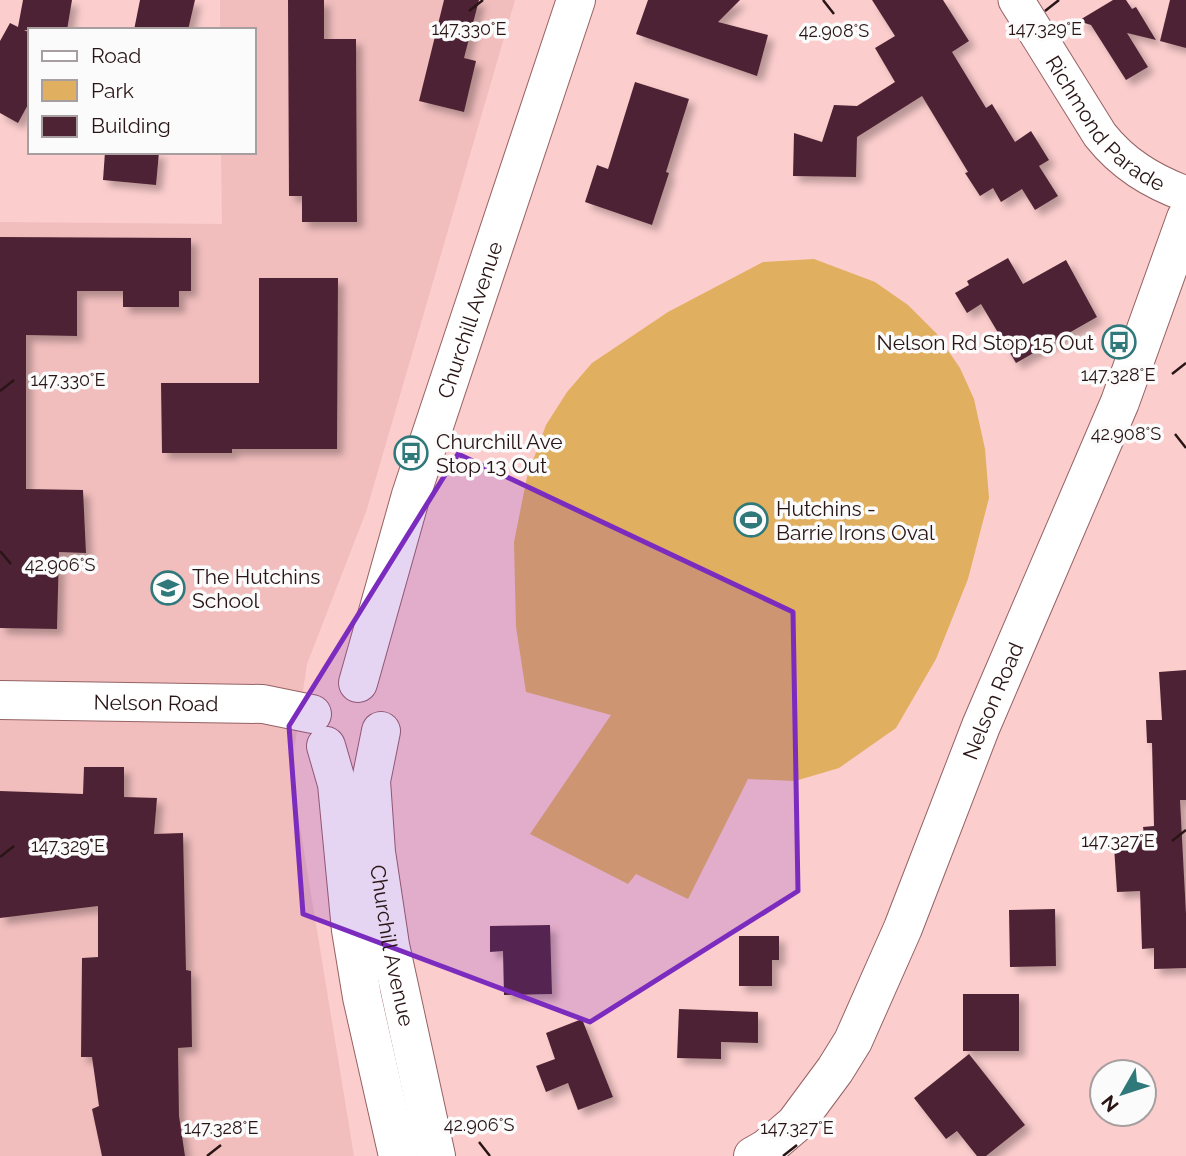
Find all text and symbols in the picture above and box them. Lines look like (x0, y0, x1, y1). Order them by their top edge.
text: 147.330°E (432, 18, 506, 39)
text: 147.329°E (1008, 18, 1082, 39)
text: 42.908°S (799, 20, 869, 41)
legend (28, 28, 256, 154)
text: Road (91, 43, 141, 68)
street label: Richmond Parade (1041, 51, 1169, 196)
text: Park (91, 78, 134, 103)
text: Building (91, 113, 171, 138)
street label: Churchill Avenue (432, 238, 507, 401)
bus stop icon: Nelson Rd Stop 15 Out (1100, 323, 1138, 361)
place label: Nelson Rd Stop 15 Out (877, 330, 1094, 355)
text: 147.328°E (1081, 364, 1155, 385)
text: 147.330°E (31, 369, 105, 390)
text: 42.908°S (1091, 423, 1161, 444)
place label: Churchill Ave Stop 13 Out (436, 429, 563, 478)
bus stop icon: Churchill Ave Stop 13 Out (392, 434, 430, 472)
place label: Hutchins - Barrie Irons Oval (776, 496, 935, 545)
sports icon: Hutchins - Barrie Irons Oval (732, 501, 770, 539)
text: 42.906°S (25, 554, 95, 575)
place label: The Hutchins School (192, 564, 320, 613)
school or university icon: The Hutchins School (149, 569, 187, 607)
street label: Nelson Road (957, 638, 1028, 763)
street label: Nelson Road (93, 689, 219, 716)
text: 147.327°E (1081, 830, 1155, 851)
text: 147.329°E (31, 835, 105, 856)
street label: Churchill Avenue (366, 863, 420, 1028)
north arrow (1088, 1058, 1158, 1128)
text: N (1097, 1091, 1123, 1116)
text: 42.906°S (444, 1114, 514, 1135)
text: 147.328°E (184, 1117, 258, 1138)
text: 147.327°E (760, 1117, 834, 1138)

